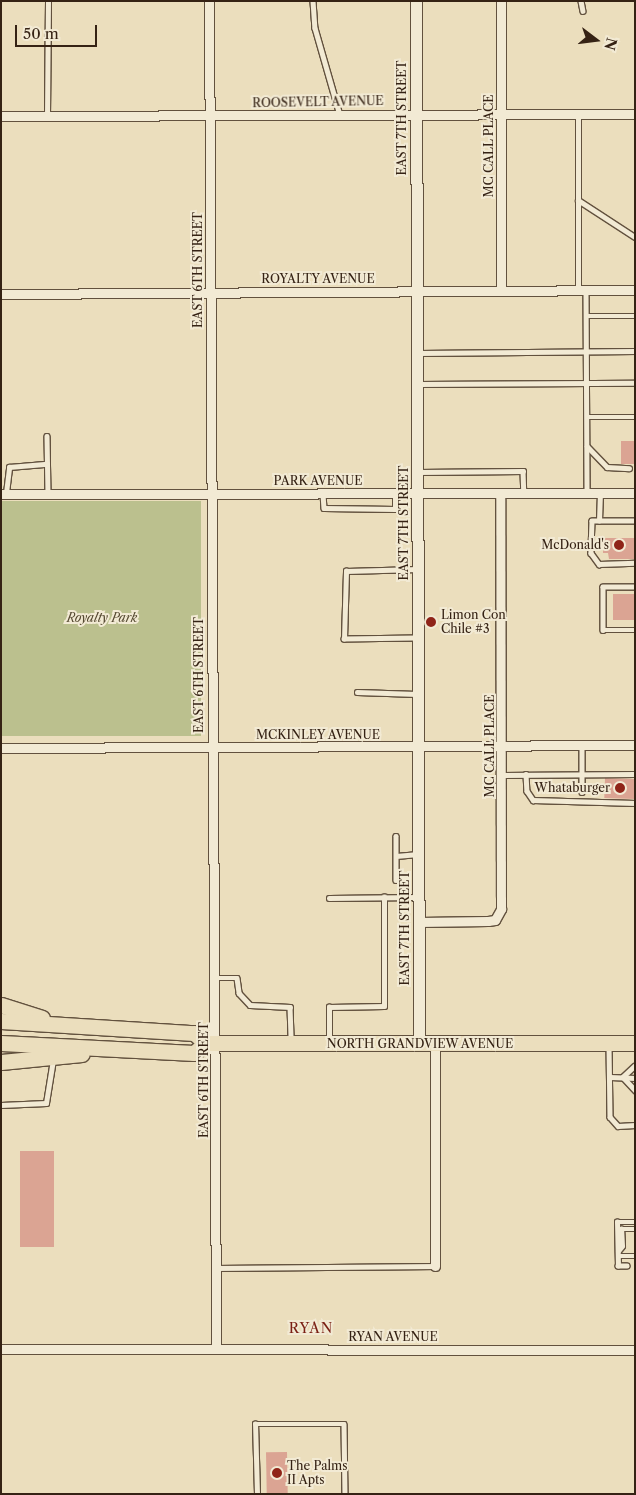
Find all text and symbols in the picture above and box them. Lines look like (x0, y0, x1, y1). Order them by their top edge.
scale bar (18, 15, 100, 47)
north arrow (571, 15, 621, 65)
text: 50 m (23, 24, 59, 43)
text: N (600, 36, 621, 52)
street label: EAST 7TH STREET (395, 60, 409, 176)
street label: ROOSEVELT AVENUE (252, 94, 384, 110)
street label: MC CALL PLACE (482, 94, 496, 198)
street label: EAST 6TH STREET (191, 212, 205, 328)
street label: ROYALTY AVENUE (261, 272, 375, 286)
street label: EAST 7TH STREET (397, 465, 411, 581)
street label: PARK AVENUE (273, 474, 363, 488)
place label: McDonald's (541, 538, 609, 552)
marker: McDonald's (613, 539, 625, 551)
place label: Limon Con Chile #3 (441, 608, 506, 636)
park label: Royalty Park (67, 611, 137, 625)
marker: Limon Con Chile #3 (425, 616, 437, 628)
street label: EAST 6TH STREET (192, 617, 206, 733)
street label: MC CALL PLACE (483, 694, 497, 798)
street label: MCKINLEY AVENUE (255, 728, 381, 742)
place label: Whataburger (534, 781, 610, 795)
marker: Whataburger (614, 782, 626, 794)
street label: EAST 7TH STREET (398, 870, 412, 986)
street label: EAST 6TH STREET (197, 1022, 211, 1138)
street label: NORTH GRANDVIEW AVENUE (326, 1037, 514, 1051)
district label: RYAN (288, 1320, 334, 1336)
street label: RYAN AVENUE (348, 1330, 438, 1344)
place label: The Palms II Apts (287, 1459, 347, 1487)
marker: The Palms II Apts (271, 1467, 283, 1479)

